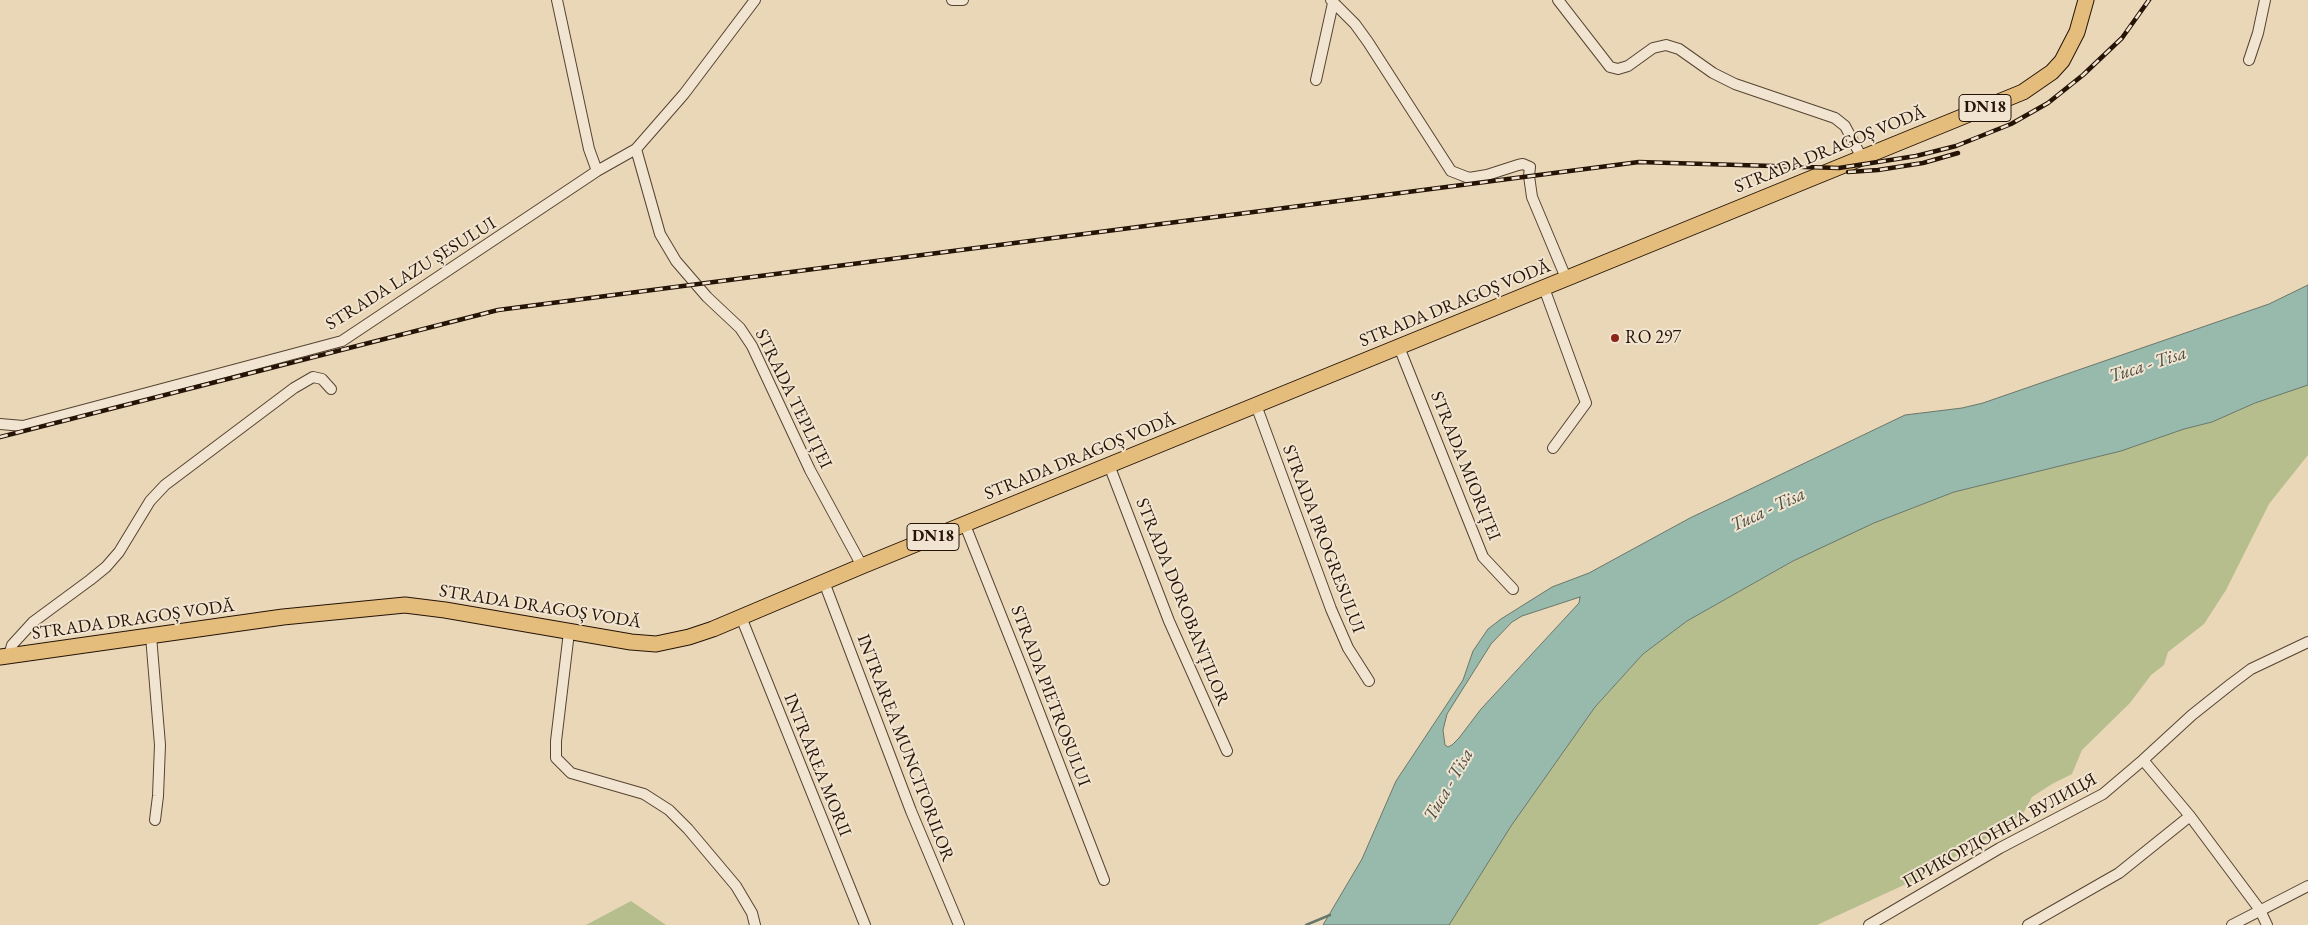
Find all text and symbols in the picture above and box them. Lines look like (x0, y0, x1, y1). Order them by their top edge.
road number: DN18 (1959, 95, 2011, 122)
street label: STRADA DRAGOȘ VODĂ (1731, 102, 1929, 198)
street label: STRADA LAZU ȘESULUI (322, 213, 500, 335)
street label: STRADA DRAGOȘ VODĂ (1356, 256, 1554, 352)
street label: STRADA TEPLIȚEI (750, 326, 836, 472)
place label: RO 297 (1625, 327, 1681, 349)
marker: RO 297 (1609, 332, 1621, 344)
water label: Тиса - Tisa (2106, 342, 2190, 388)
street label: STRADA MIORIȚEI (1425, 388, 1505, 544)
street label: STRADA DRAGOȘ VODĂ (981, 409, 1179, 505)
street label: STRADA PROGRESULUI (1277, 442, 1369, 636)
water label: Тиса - Tisa (1727, 483, 1809, 537)
street label: STRADA DOROBANȚILOR (1130, 495, 1234, 709)
road number: DN18 (907, 524, 959, 550)
street label: STRADA DRAGOȘ VODĂ (438, 580, 642, 634)
street label: STRADA DRAGOȘ VODĂ (30, 595, 236, 645)
street label: STRADA PIETROSULUI (1006, 603, 1094, 789)
street label: INTRAREA MUNCITORILOR (852, 631, 958, 865)
street label: INTRAREA MORII (778, 690, 856, 840)
water label: Тиса - Tisa (1419, 745, 1479, 825)
street label: ПРИКОРДОННА ВУЛИЦЯ (1899, 769, 2101, 893)

